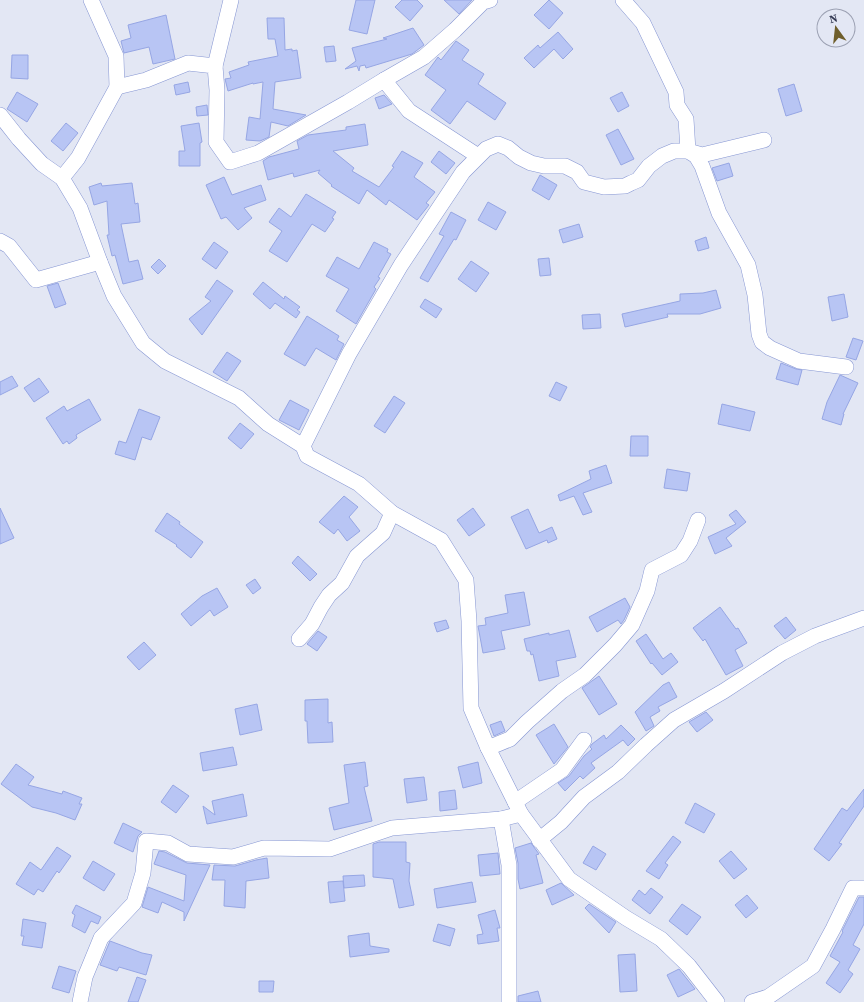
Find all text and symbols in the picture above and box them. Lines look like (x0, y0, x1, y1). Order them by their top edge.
north arrow (816, 8, 856, 48)
text: N (828, 11, 839, 27)

